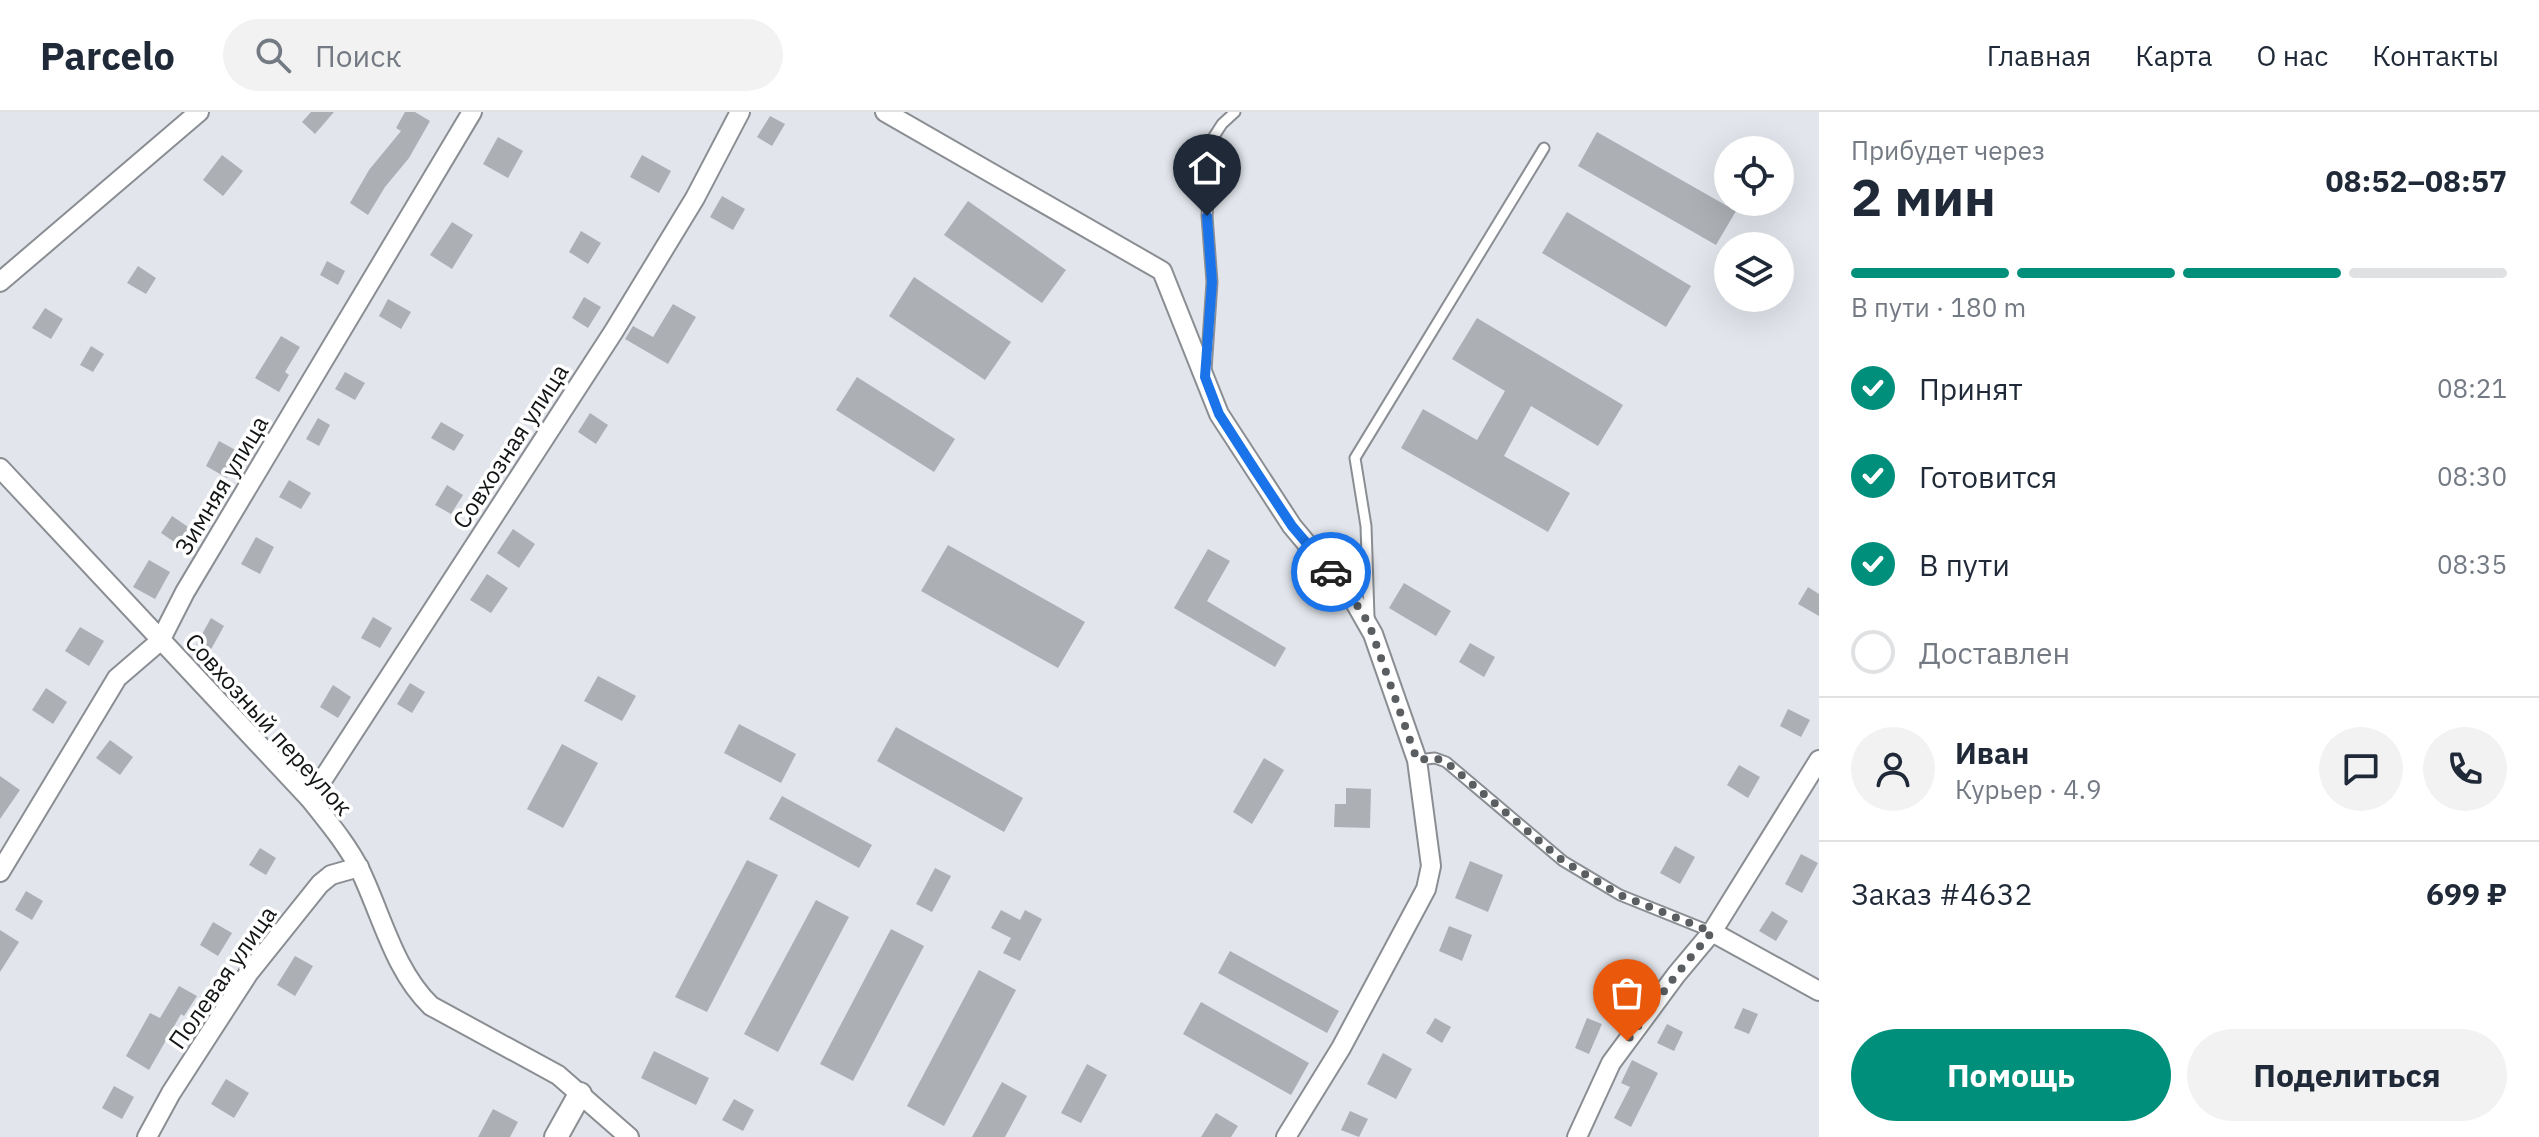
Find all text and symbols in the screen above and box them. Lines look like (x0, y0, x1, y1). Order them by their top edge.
search box (223, 19, 783, 91)
text: Parcelo (40, 31, 175, 80)
icon: search (251, 33, 295, 77)
text: Поиск (315, 36, 402, 75)
text: Главная (1987, 37, 2091, 74)
text: Карта (2135, 37, 2212, 74)
text: О нас (2256, 37, 2328, 74)
text: Контакты (2372, 37, 2499, 74)
text: Прибудет через (1851, 133, 2045, 167)
pin (1173, 134, 1241, 216)
map controls (1714, 136, 1794, 312)
button: locate (1714, 136, 1794, 216)
icon: home (1185, 146, 1229, 190)
text: 08:52–08:57 (2326, 161, 2507, 200)
text: 2 мин (1851, 163, 1996, 230)
button: layers (1714, 232, 1794, 312)
text: В пути · 180 m (1851, 290, 2026, 324)
street label: Совхозная улица (445, 357, 575, 535)
icon: check (1851, 366, 1895, 410)
text: Принят (1919, 369, 2023, 408)
text: 08:21 (2437, 371, 2507, 405)
street label: Зимняя улица (167, 409, 275, 561)
icon: check (1851, 454, 1895, 498)
text: Готовится (1919, 457, 2057, 496)
text: 08:30 (2437, 459, 2507, 493)
courier (1291, 532, 1371, 612)
icon: check (1851, 542, 1895, 586)
text: В пути (1919, 545, 2010, 584)
text: 08:35 (2437, 547, 2507, 581)
icon: car (1309, 550, 1353, 594)
street label: Совхозный переулок (178, 626, 360, 822)
text: Доставлен (1919, 633, 2070, 672)
button: person (1851, 727, 1935, 811)
button: chat (2319, 727, 2403, 811)
button: phone (2423, 727, 2507, 811)
text: Иван (1955, 733, 2029, 772)
text: Курьер · 4.9 (1955, 772, 2102, 806)
text: Заказ #4632 (1851, 874, 2033, 913)
text: 699 ₽ (2426, 874, 2507, 913)
street label: Полевая улица (161, 899, 283, 1055)
pin (1593, 959, 1661, 1041)
icon: bag (1605, 971, 1649, 1015)
button: Помощь (1851, 1029, 2171, 1121)
button: Поделиться (2187, 1029, 2507, 1121)

